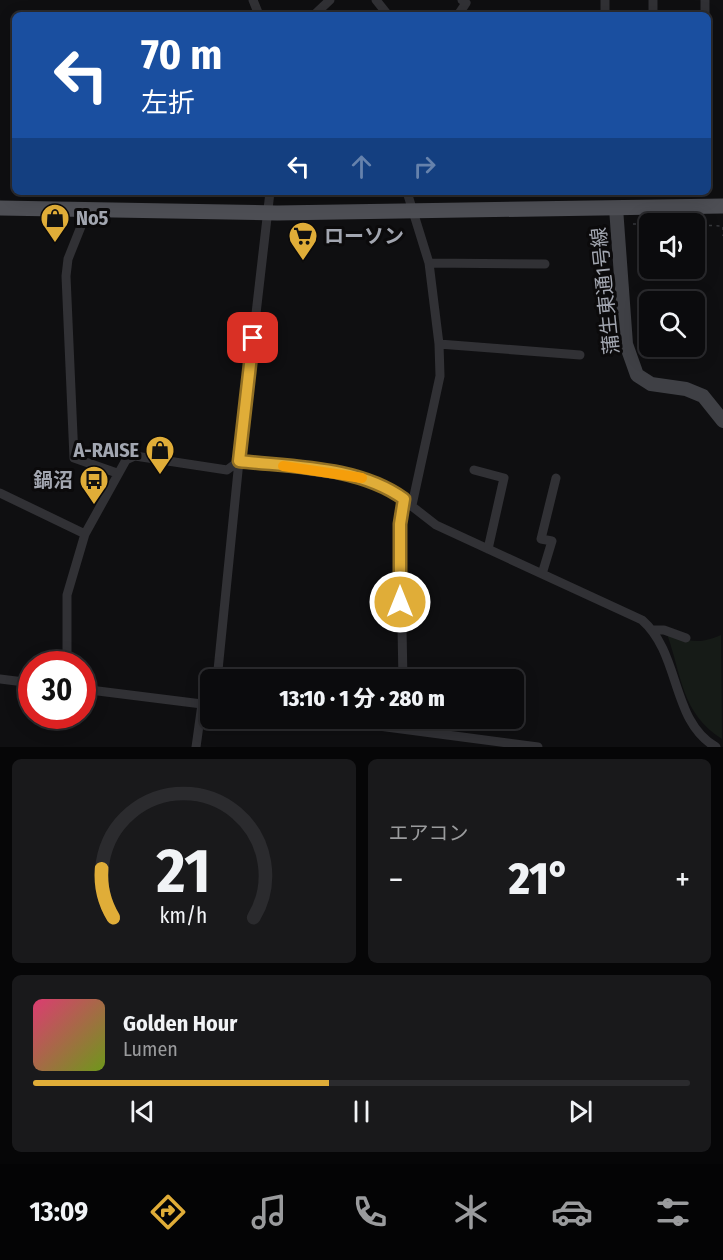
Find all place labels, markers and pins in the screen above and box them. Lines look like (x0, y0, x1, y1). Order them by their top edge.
shop icon: No5 (39, 202, 71, 244)
place label: No5 (76, 206, 108, 230)
supermarket icon: ローソン (287, 220, 319, 262)
place label: ローソン (324, 224, 404, 248)
pin (227, 312, 278, 363)
shop icon: A-RAISE (144, 434, 176, 476)
place label: A-RAISE (73, 438, 139, 462)
bus stop icon: 鍋沼 (78, 464, 110, 506)
place label: 鍋沼 (33, 468, 73, 492)

